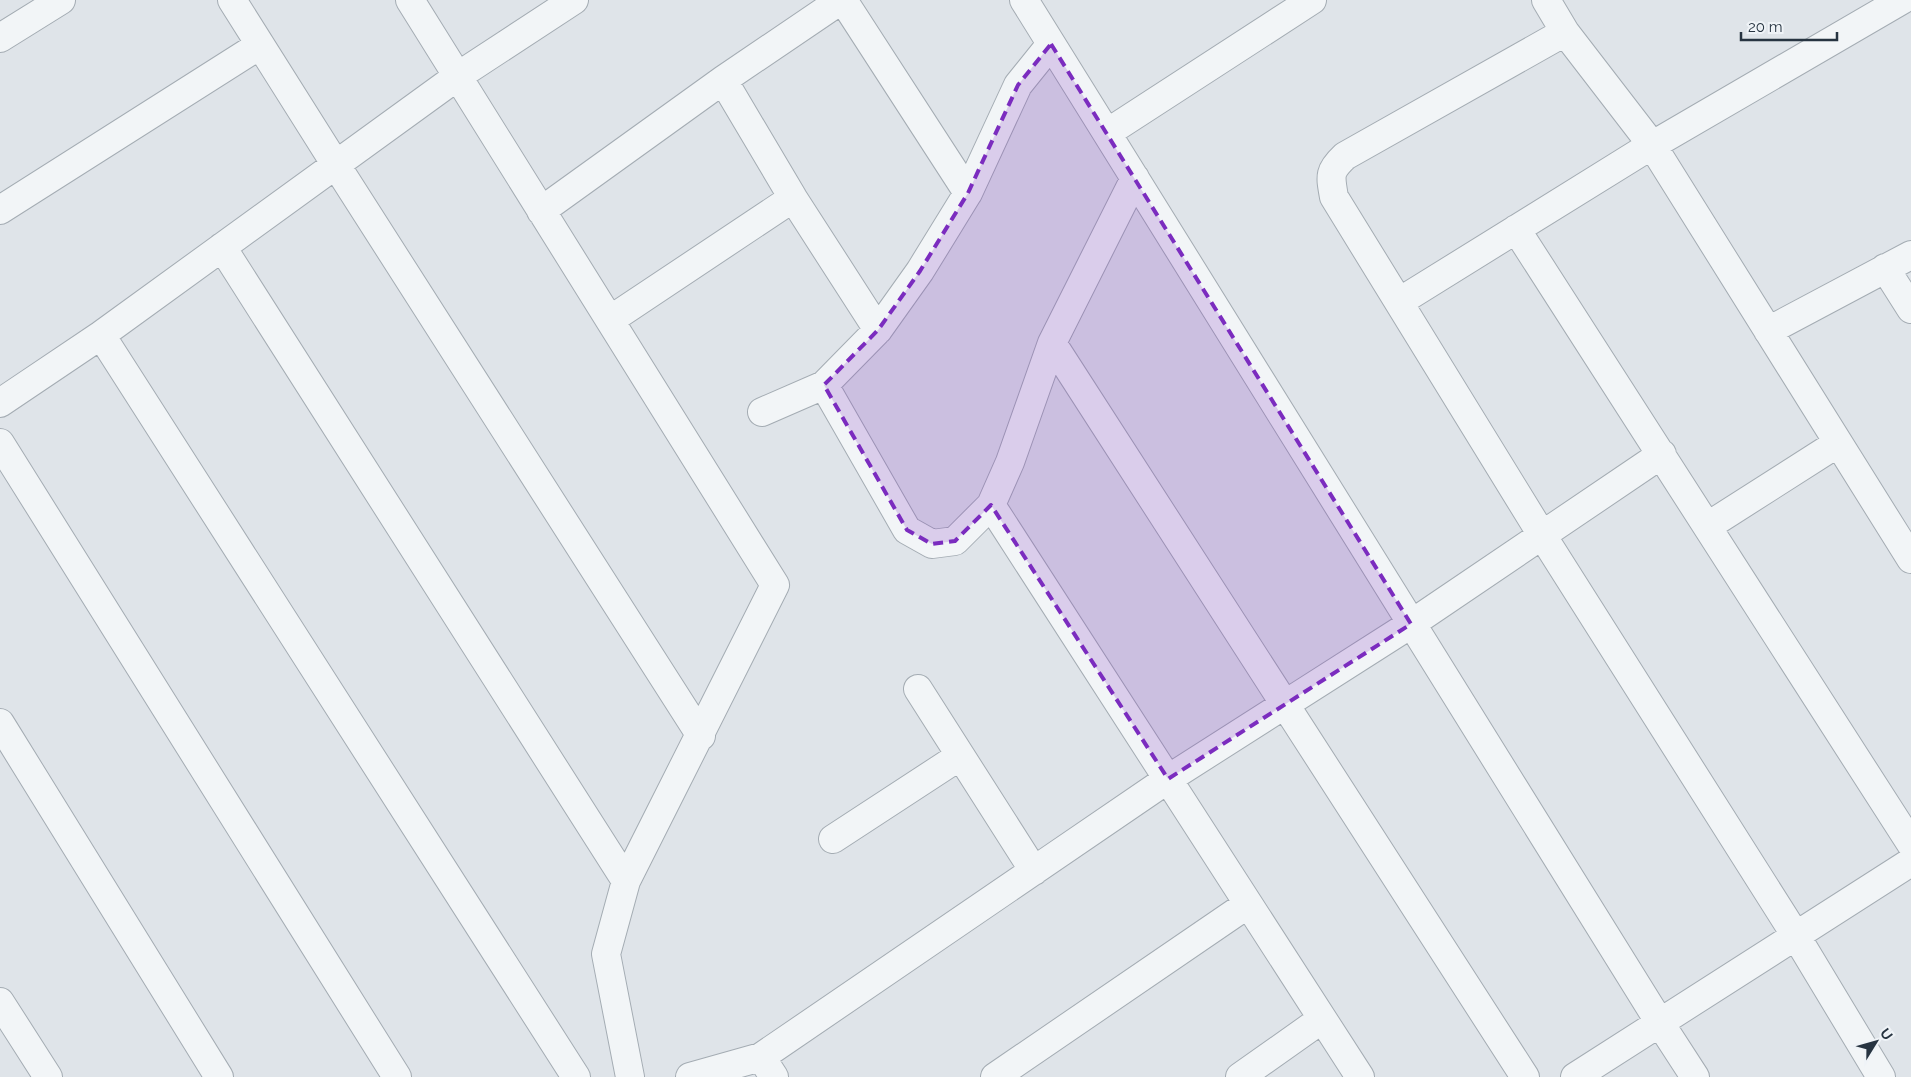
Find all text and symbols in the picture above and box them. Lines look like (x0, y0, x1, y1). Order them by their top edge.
scale bar (1741, 10, 1837, 42)
text: 20 m (1748, 18, 1783, 36)
north arrow (1851, 1017, 1901, 1067)
text: U (1877, 1025, 1896, 1043)

